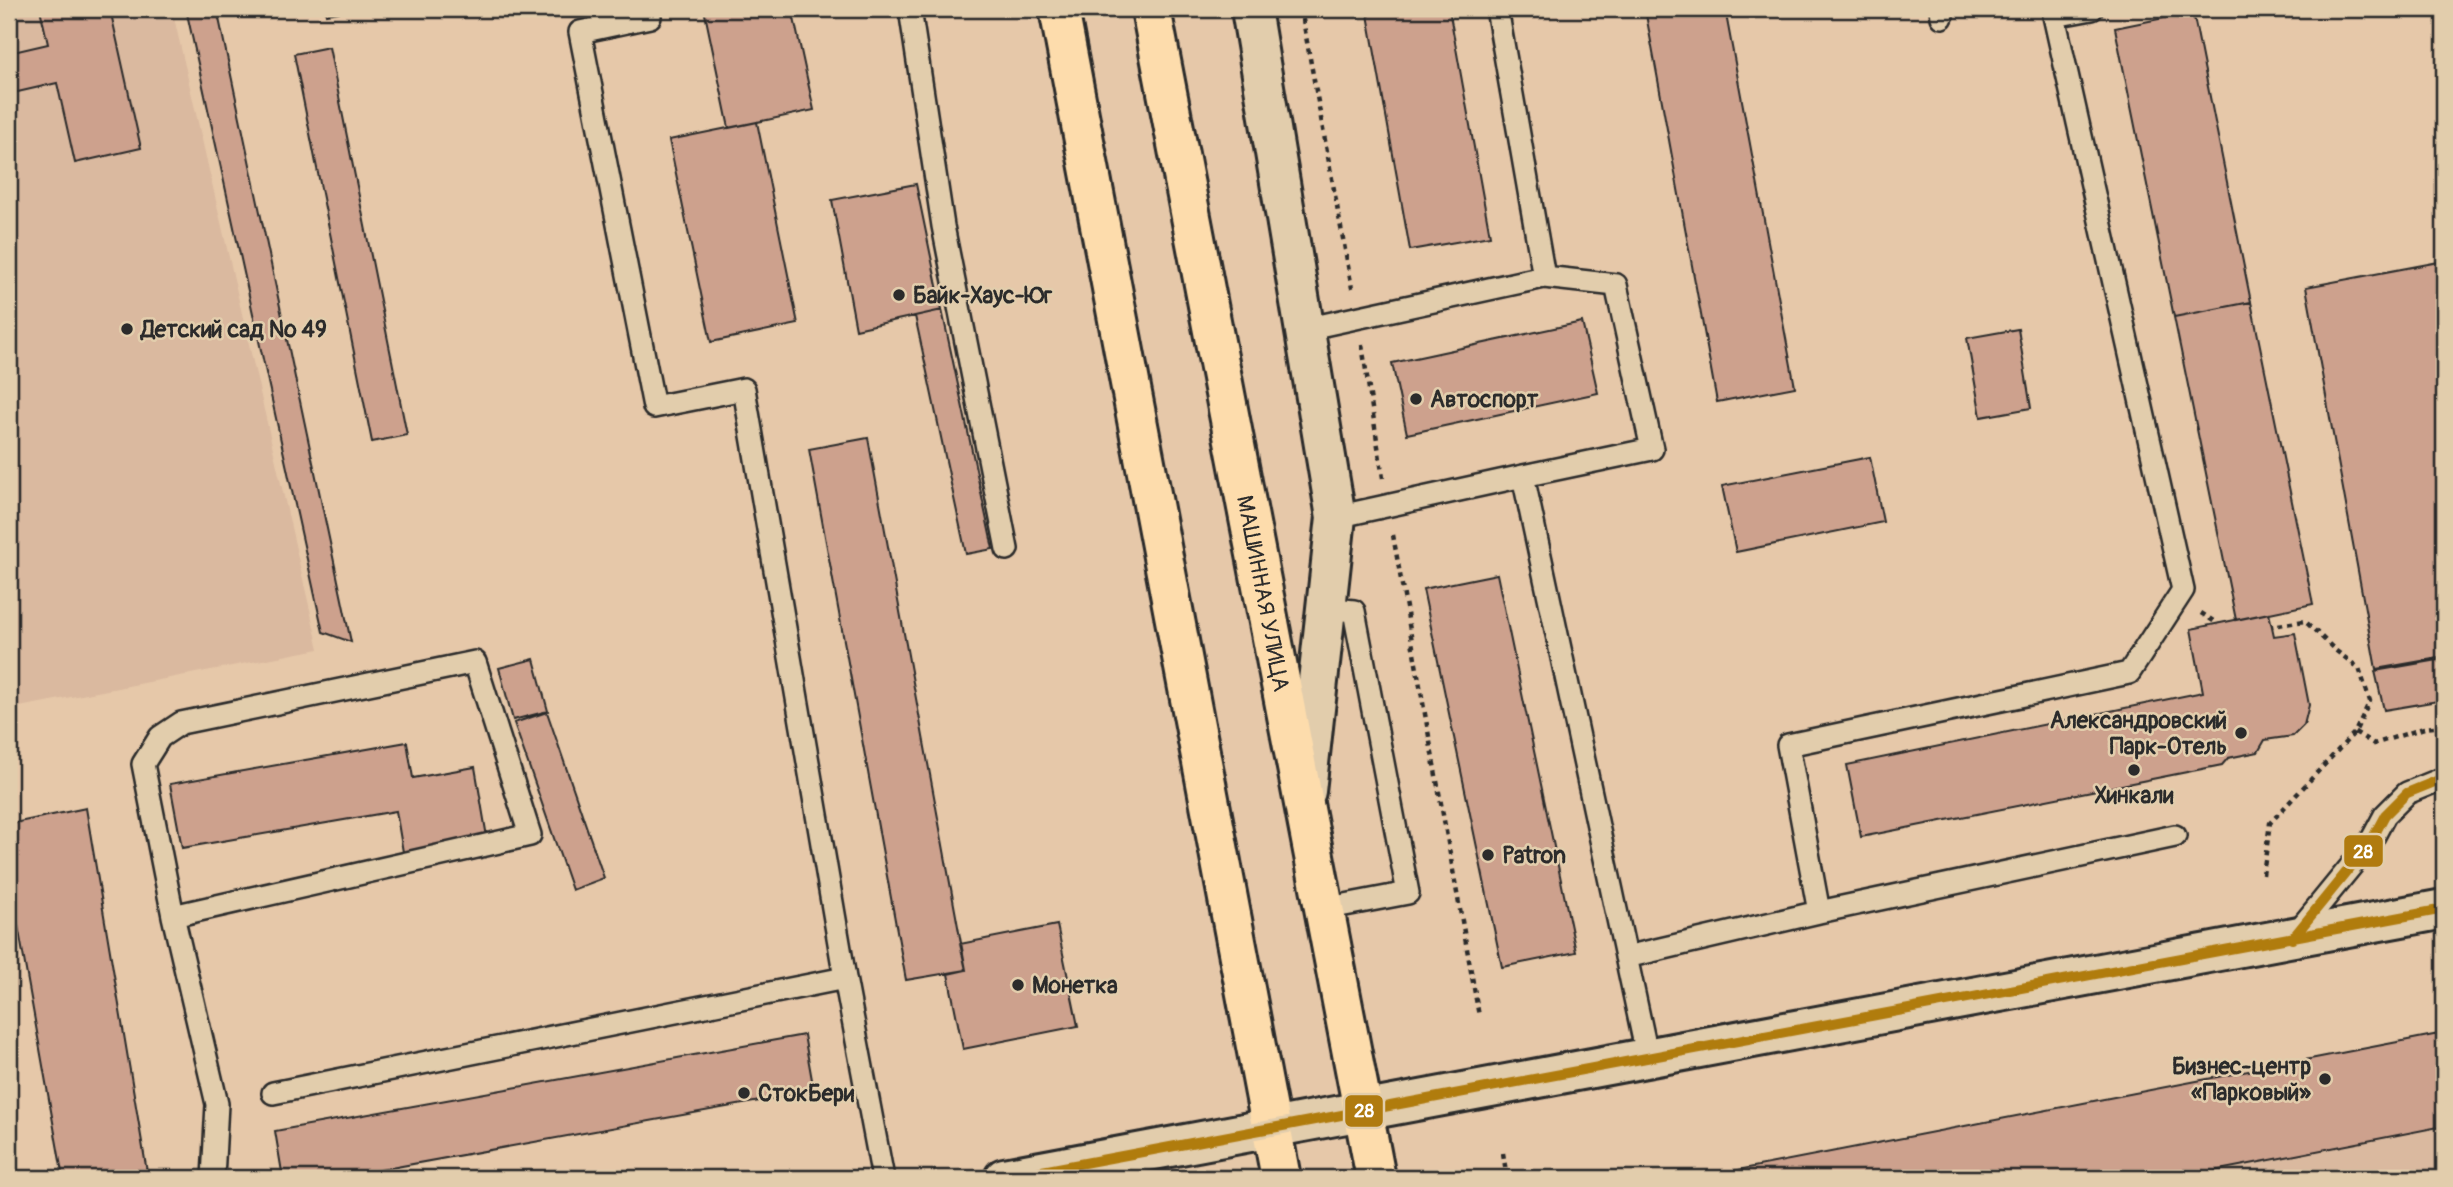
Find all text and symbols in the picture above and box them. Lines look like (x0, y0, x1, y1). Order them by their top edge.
place label: Байк-Хаус-Юг (913, 281, 1053, 310)
marker: Байк-Хаус-Юг (891, 287, 907, 303)
place label: Детский сад № 49 (139, 315, 327, 344)
marker: Детский сад № 49 (119, 321, 135, 337)
place label: Автоспорт (1430, 385, 1539, 414)
marker: Автоспорт (1408, 391, 1424, 407)
street label: МАШИННАЯ УЛИЦА (1230, 493, 1297, 694)
place label: Александровский Парк-Отель (2050, 706, 2227, 761)
marker: Александровский Парк-Отель (2233, 725, 2249, 741)
marker: Хинкали (2126, 762, 2142, 778)
place label: Хинкали (2095, 781, 2174, 810)
line badge: 28 (2343, 834, 2384, 868)
text: 28 (2353, 840, 2374, 864)
place label: Patron (1502, 841, 1566, 870)
marker: Patron (1480, 847, 1496, 863)
place label: Монетка (1032, 971, 1118, 1000)
marker: Монетка (1010, 977, 1026, 993)
place label: Бизнес-центр «Парковый» (2172, 1052, 2311, 1107)
marker: Бизнес-центр «Парковый» (2317, 1071, 2333, 1087)
place label: СтокБери (758, 1079, 855, 1108)
marker: СтокБери (736, 1085, 752, 1101)
line badge: 28 (1344, 1094, 1384, 1128)
text: 28 (1354, 1099, 1375, 1123)

